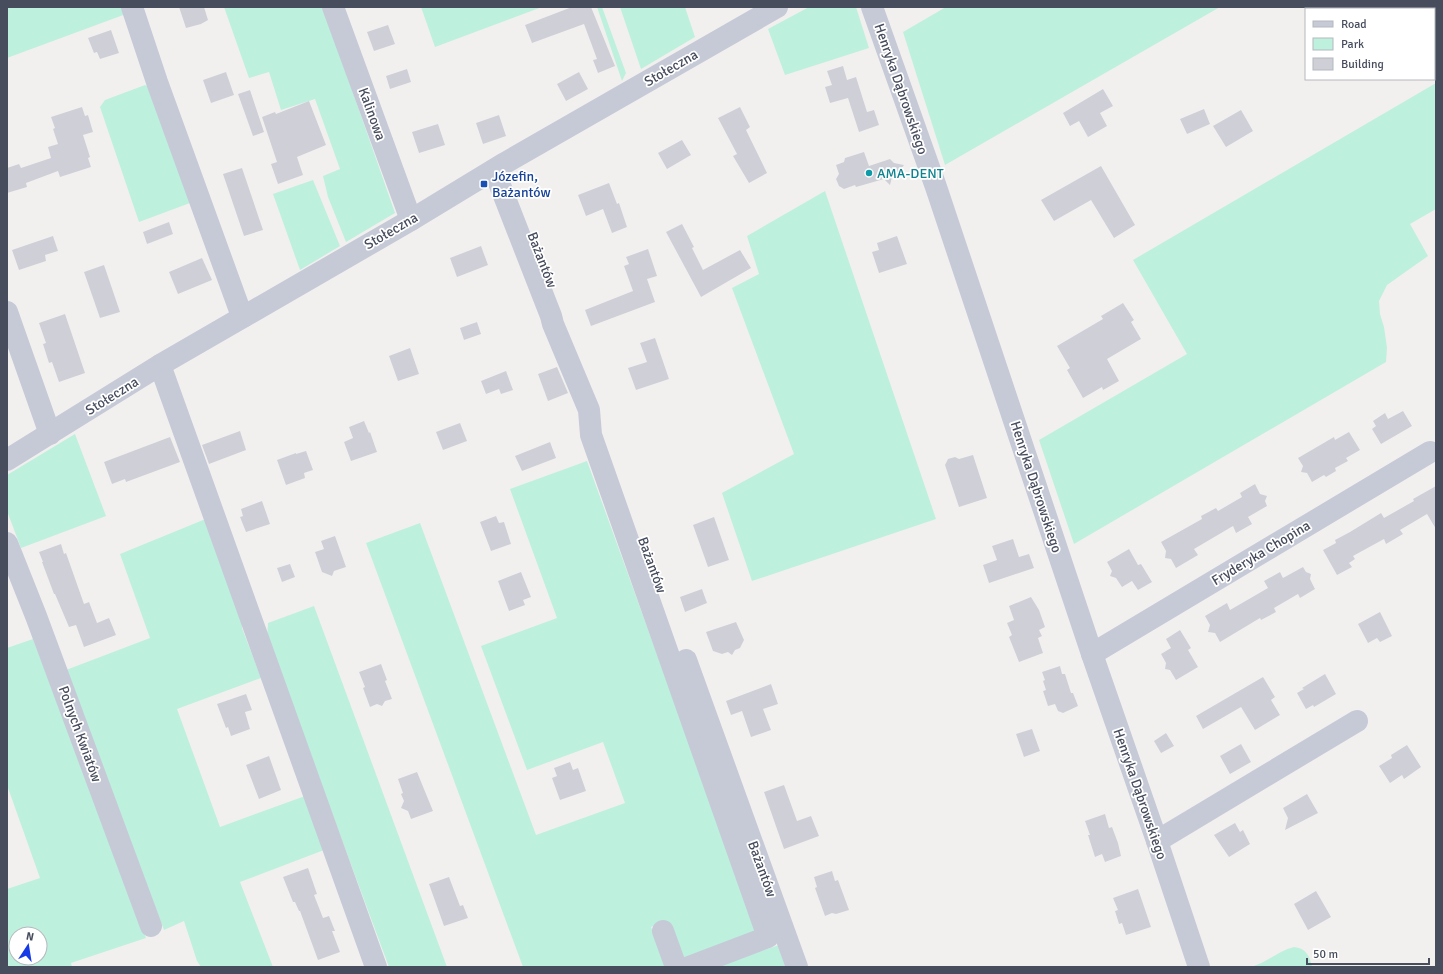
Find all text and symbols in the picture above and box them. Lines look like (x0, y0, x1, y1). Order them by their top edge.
legend (1305, 8, 1435, 80)
text: Road (1341, 17, 1367, 32)
street label: Henryka Dąbrowskiego (871, 21, 931, 157)
text: Park (1341, 37, 1364, 52)
street label: Stołeczna (641, 46, 701, 90)
text: Building (1341, 57, 1384, 72)
street label: Kalinowa (355, 85, 389, 143)
place label: AMA-DENT (877, 165, 944, 182)
place label: Józefin, Bażantów (492, 168, 551, 201)
marker: AMA-DENT (864, 168, 874, 178)
marker: Józefin, Bażantów (479, 179, 489, 189)
street label: Stołeczna (361, 209, 421, 253)
street label: Bażantów (524, 230, 560, 290)
street label: Stołeczna (82, 373, 142, 419)
street label: Henryka Dąbrowskiego (1007, 419, 1065, 555)
street label: Fryderyka Chopina (1209, 517, 1313, 589)
street label: Bażantów (634, 535, 670, 595)
street label: Polnych Kwiatów (55, 684, 105, 784)
street label: Henryka Dąbrowskiego (1110, 726, 1170, 862)
street label: Bażantów (744, 839, 780, 899)
north arrow (8, 926, 48, 966)
text: N (25, 930, 35, 944)
scale bar (1307, 940, 1429, 966)
text: 50 m (1313, 947, 1338, 962)

